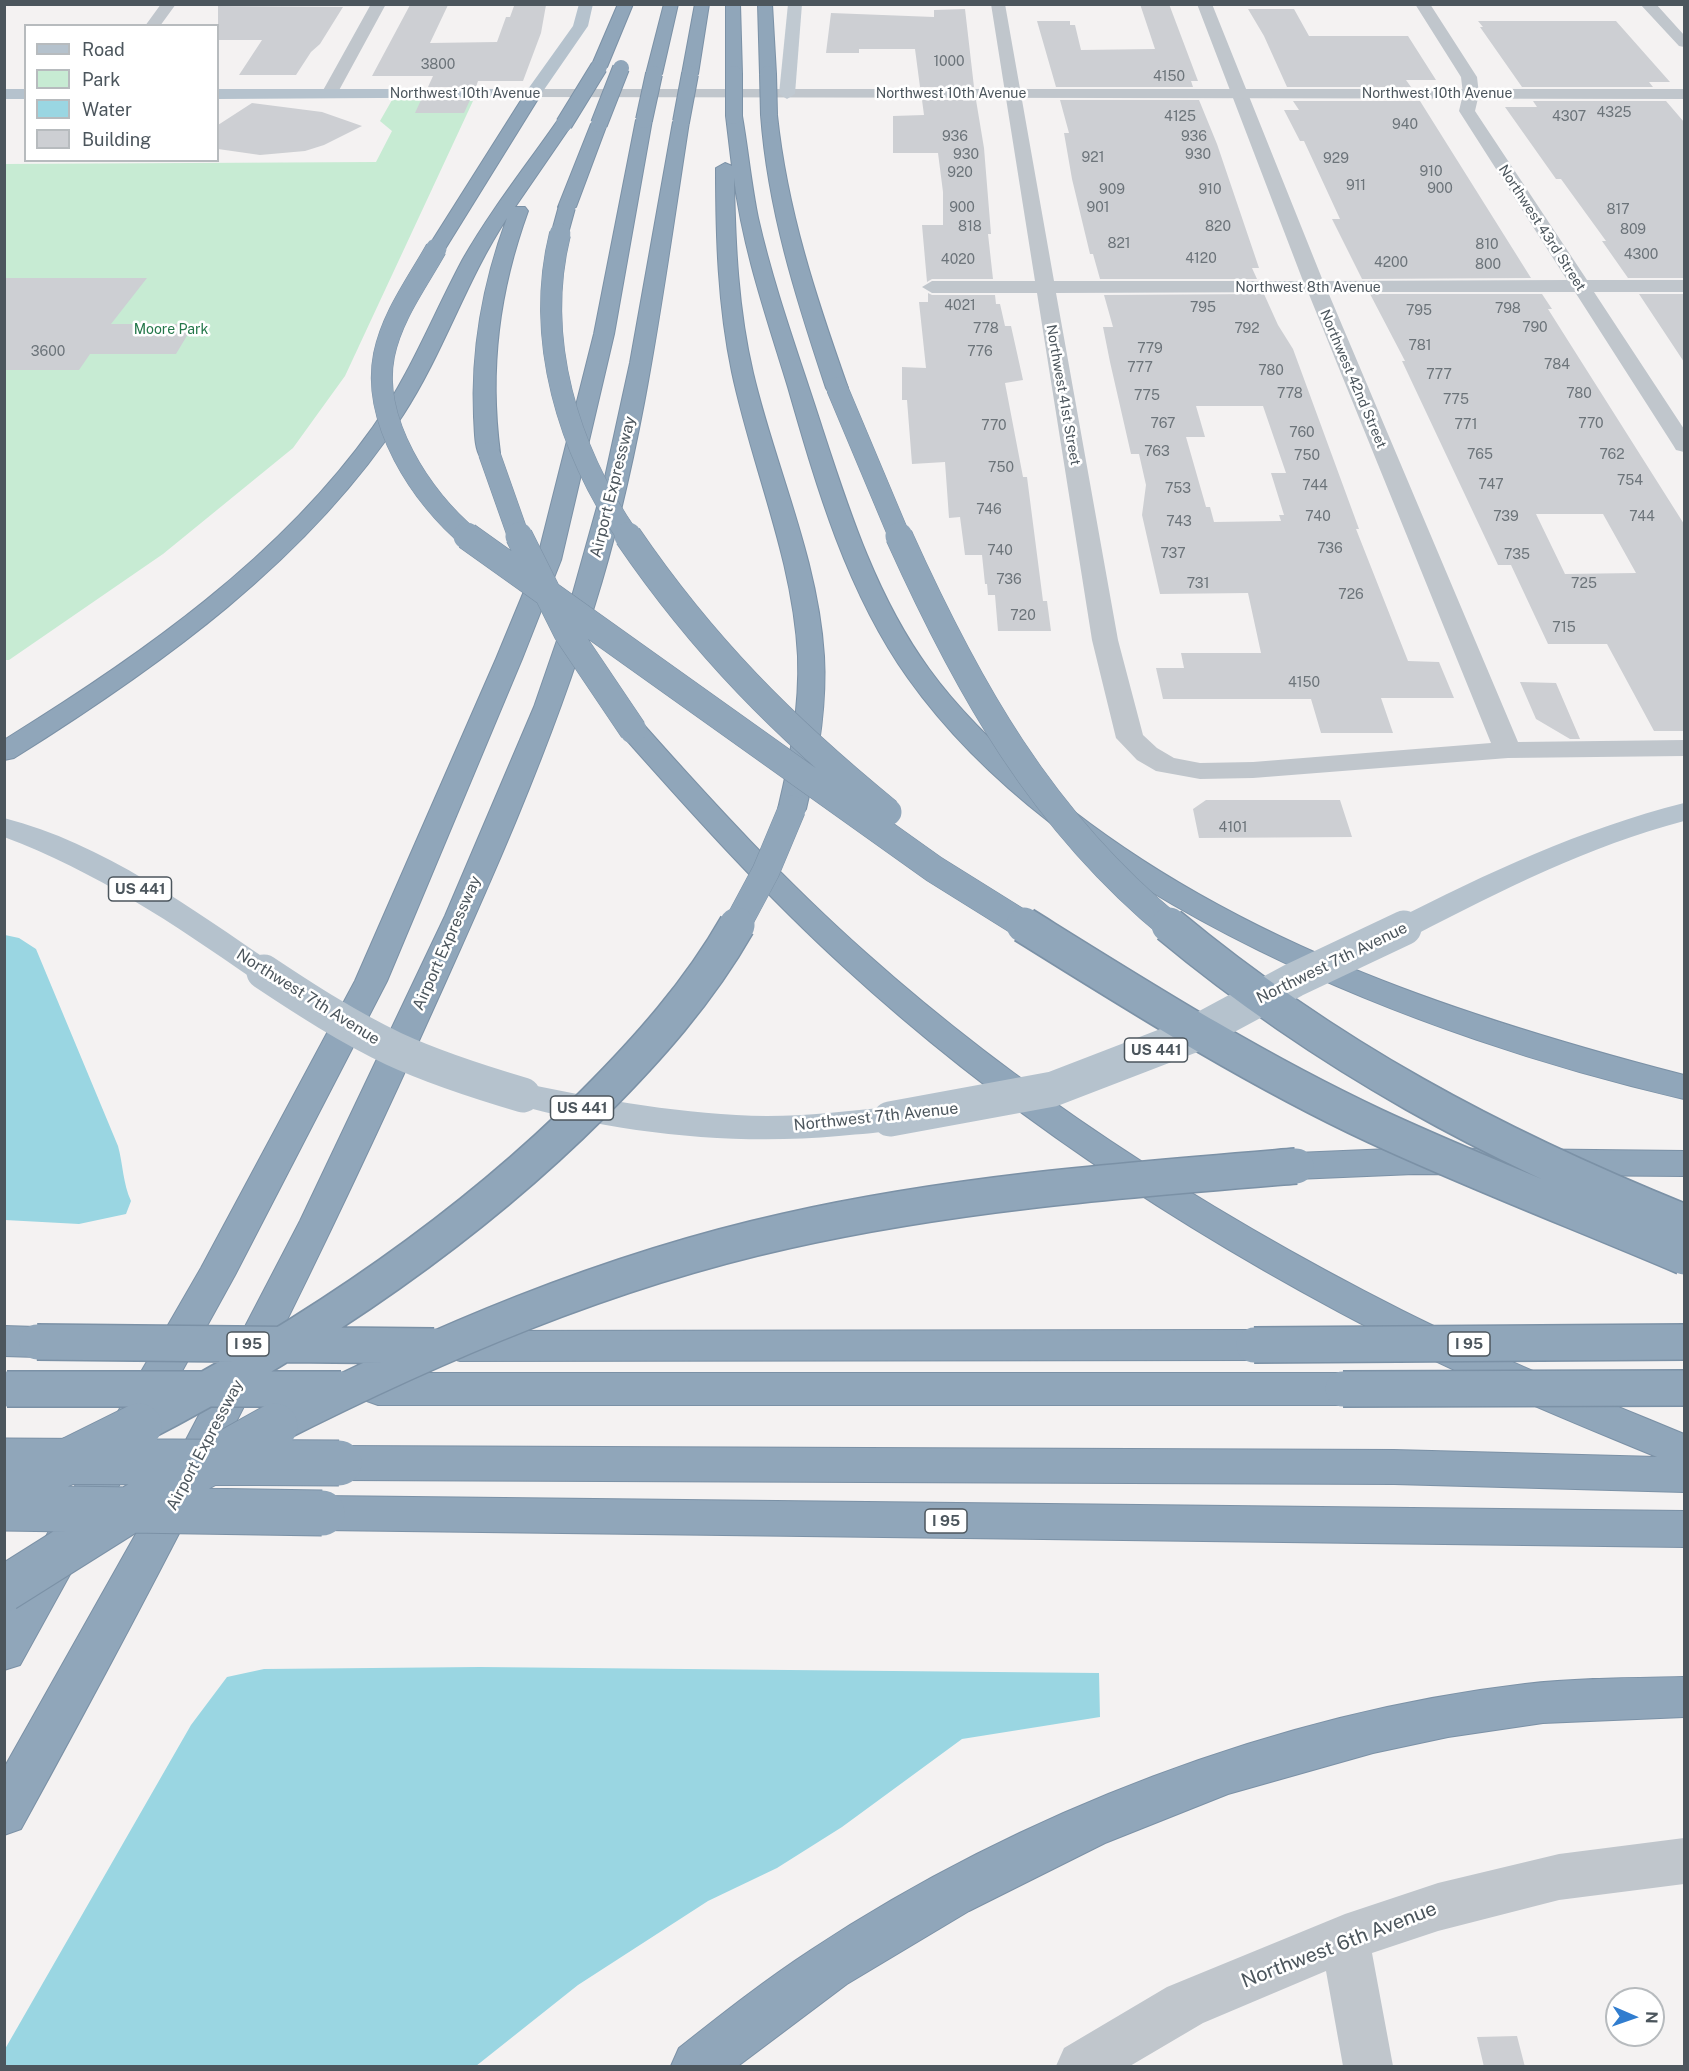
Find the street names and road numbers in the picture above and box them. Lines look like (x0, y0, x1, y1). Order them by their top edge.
street label: Northwest 10th Avenue (390, 86, 540, 102)
street label: Northwest 10th Avenue (876, 86, 1026, 102)
street label: Northwest 10th Avenue (1362, 86, 1512, 102)
street label: Northwest 43rd Street (1495, 162, 1589, 294)
street label: Northwest 8th Avenue (1235, 280, 1381, 296)
street label: Northwest 42nd Street (1316, 307, 1390, 451)
street label: Northwest 41st Street (1042, 323, 1084, 467)
street label: Airport Expressway (586, 414, 640, 560)
street label: Airport Expressway (409, 873, 485, 1013)
road number: US 441 (108, 877, 172, 901)
street label: Northwest 7th Avenue (1253, 918, 1411, 1008)
street label: Northwest 7th Avenue (233, 945, 383, 1049)
road number: US 441 (1124, 1038, 1188, 1062)
road number: US 441 (550, 1096, 614, 1120)
street label: Northwest 7th Avenue (793, 1099, 959, 1135)
road number: I 95 (227, 1332, 269, 1356)
road number: I 95 (1448, 1332, 1490, 1356)
street label: Airport Expressway (162, 1376, 248, 1514)
road number: I 95 (925, 1509, 967, 1533)
street label: Northwest 6th Avenue (1238, 1897, 1440, 1993)

